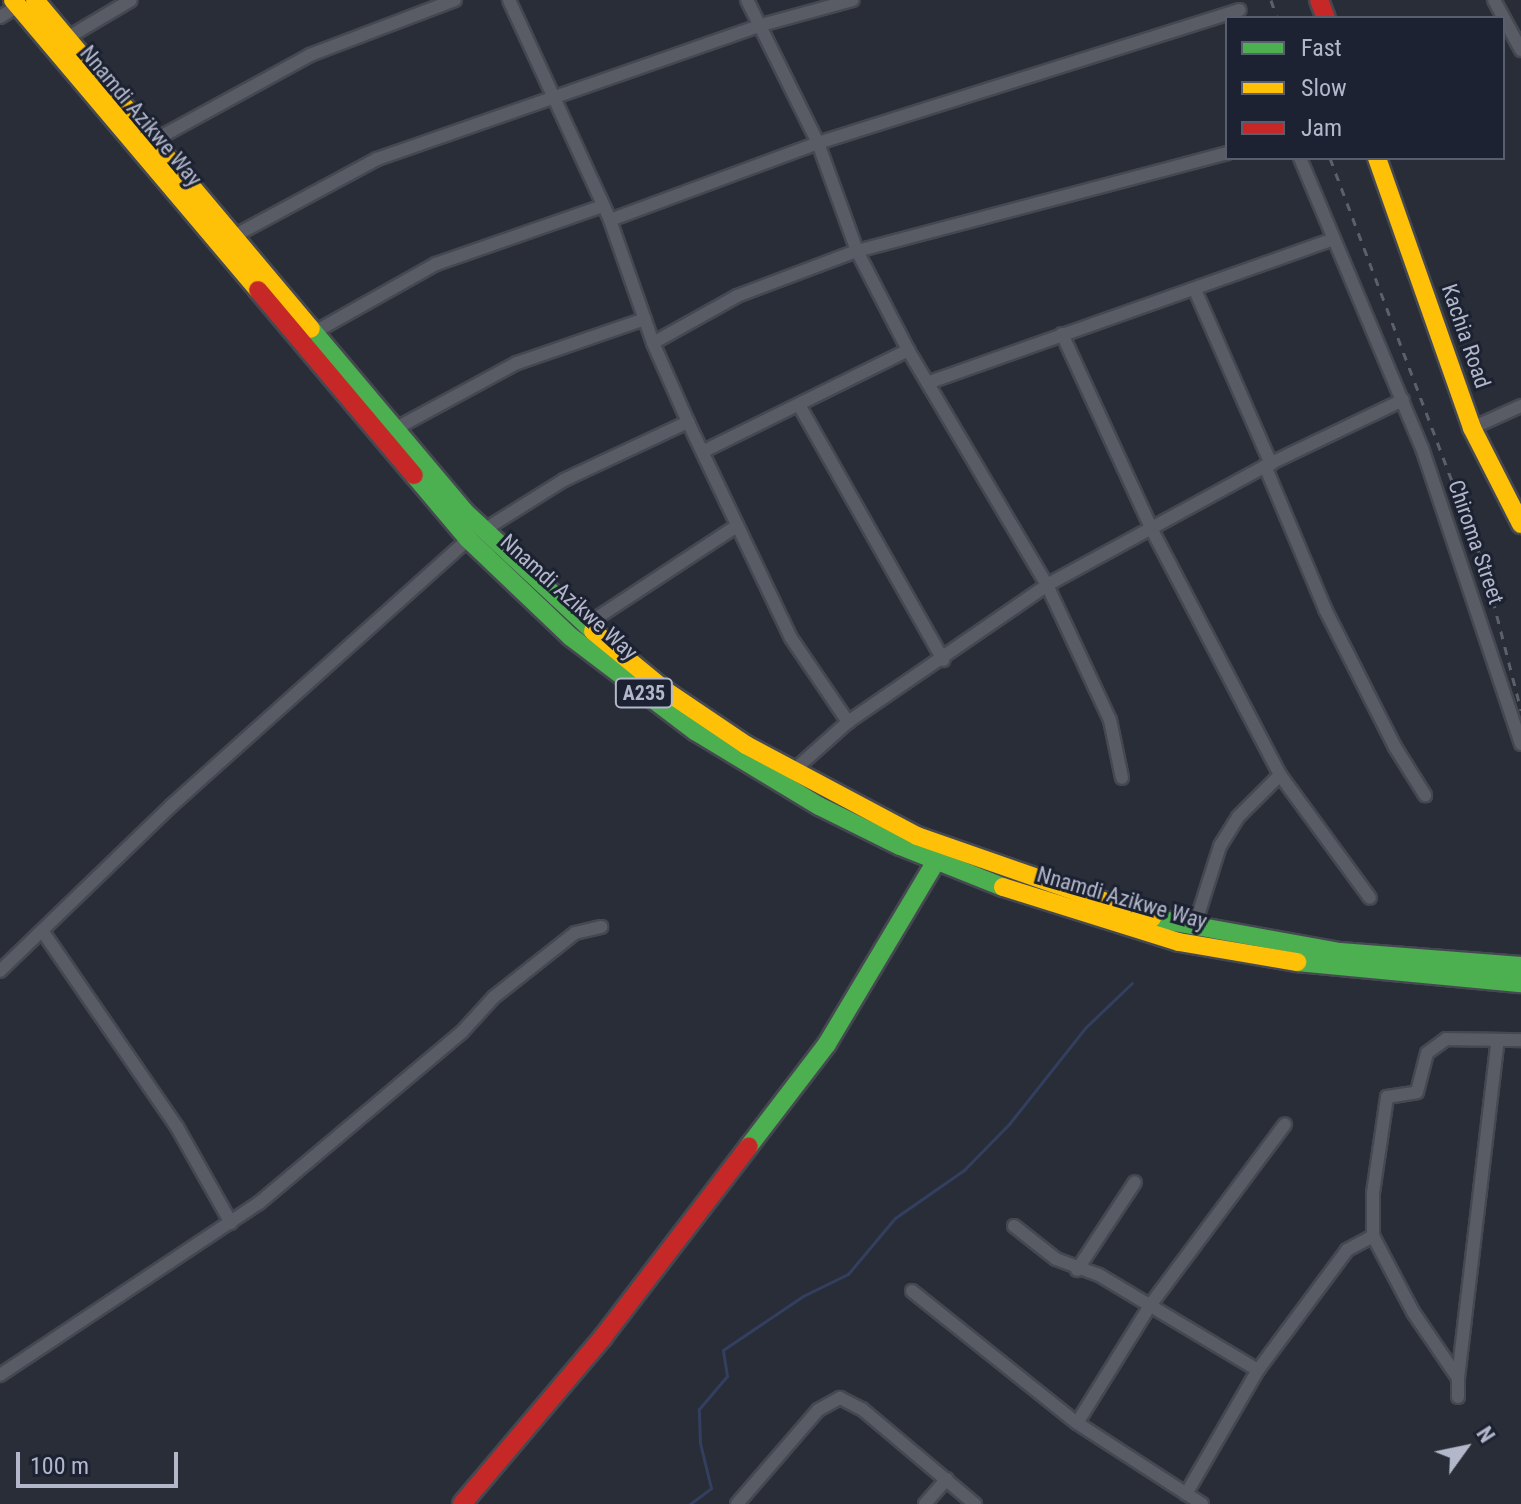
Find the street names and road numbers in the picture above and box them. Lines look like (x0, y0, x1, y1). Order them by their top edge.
street label: Nnamdi Azikwe Way (75, 40, 207, 192)
street label: Kachia Road (1436, 281, 1496, 391)
street label: Chiroma Street (1442, 477, 1510, 607)
street label: Nnamdi Azikwe Way (495, 528, 643, 666)
road number: A235 (614, 677, 674, 709)
street label: Nnamdi Azikwe Way (1034, 861, 1210, 935)

